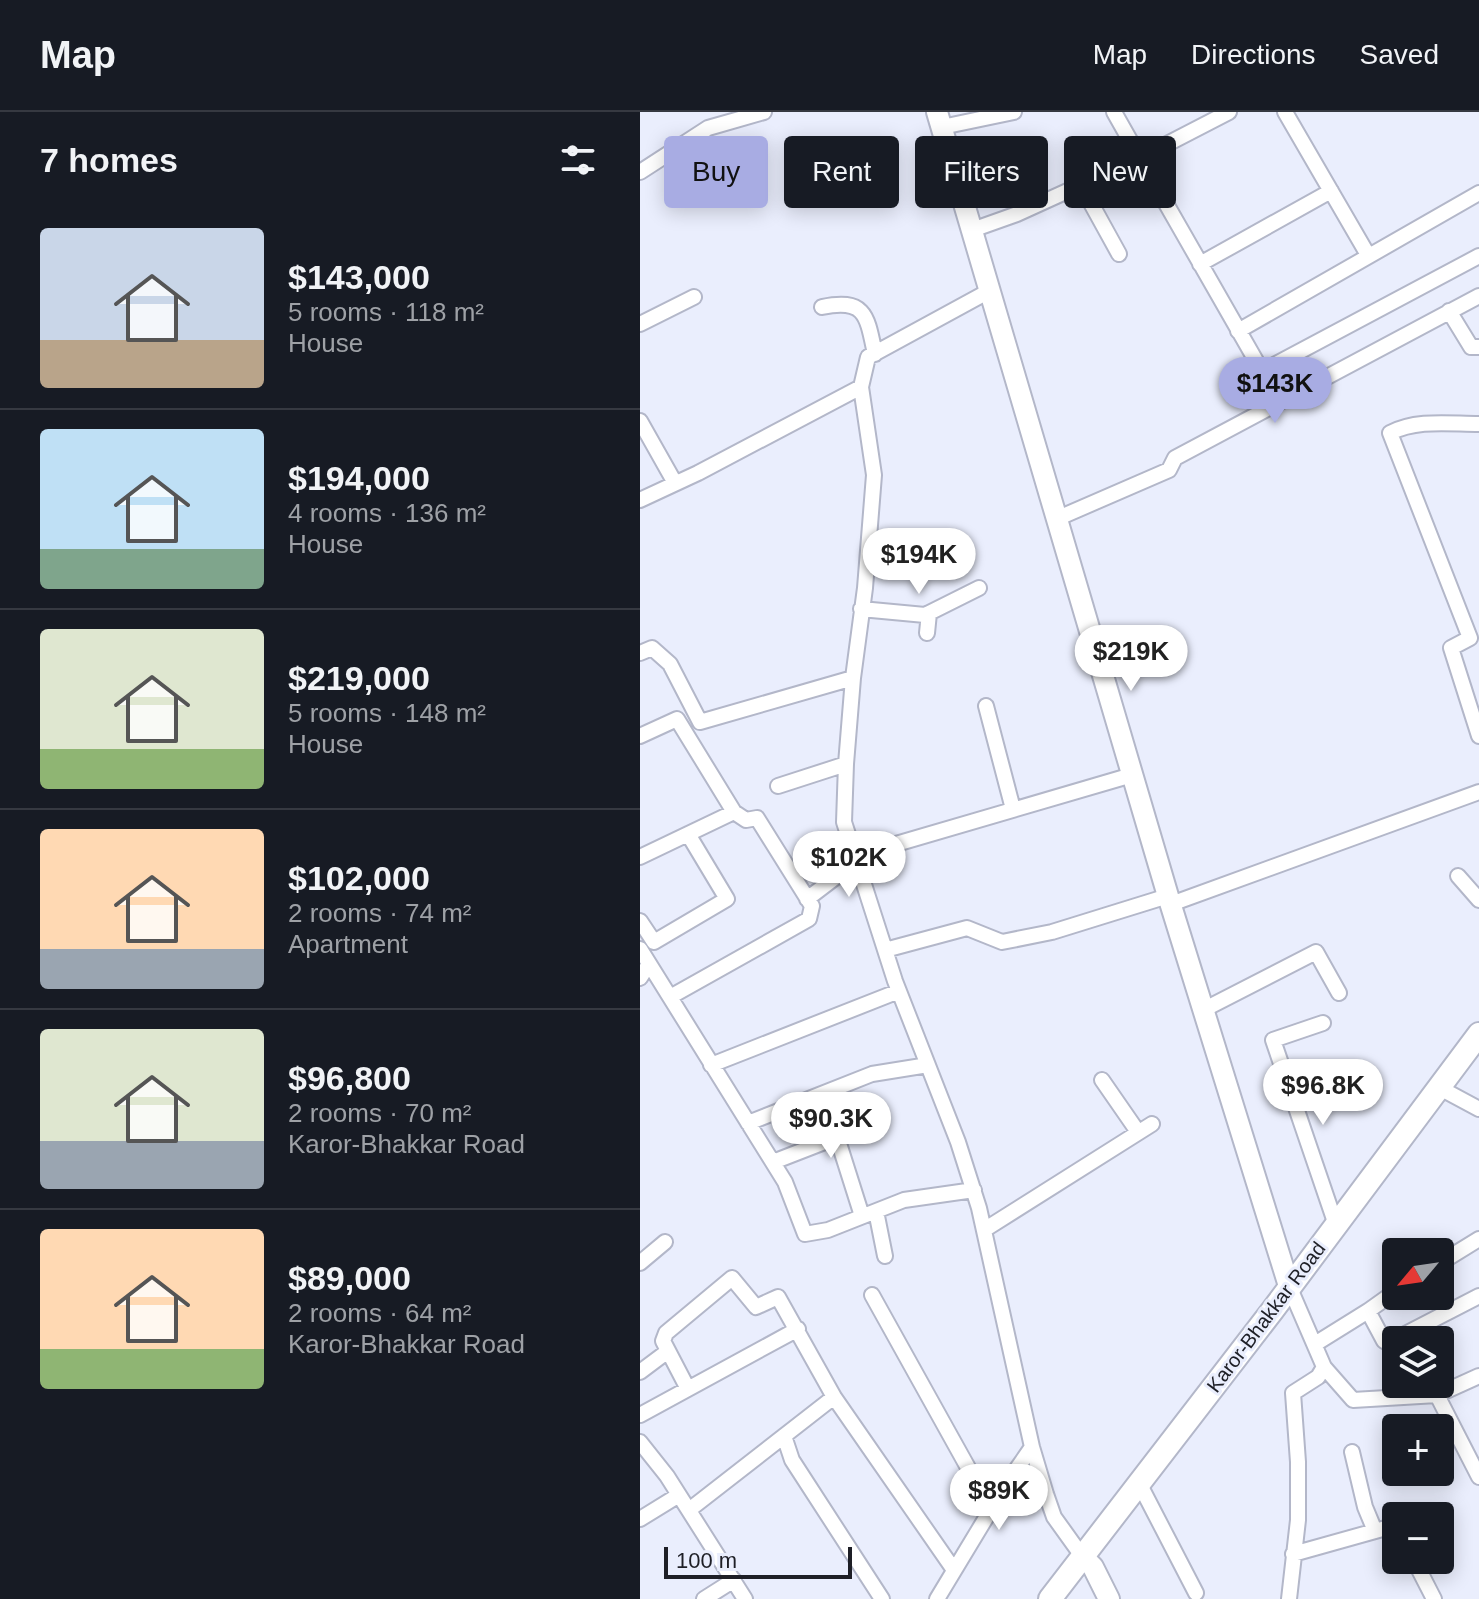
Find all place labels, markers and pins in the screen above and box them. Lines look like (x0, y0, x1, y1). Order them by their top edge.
pin: $143K (1219, 357, 1331, 425)
pin: $194K (863, 528, 975, 596)
pin: $219K (1075, 625, 1187, 693)
pin: $102K (793, 831, 905, 899)
pin: $96.8K (1258, 1059, 1388, 1127)
pin: $90.3K (766, 1092, 896, 1160)
pin: $89K (952, 1464, 1046, 1532)

